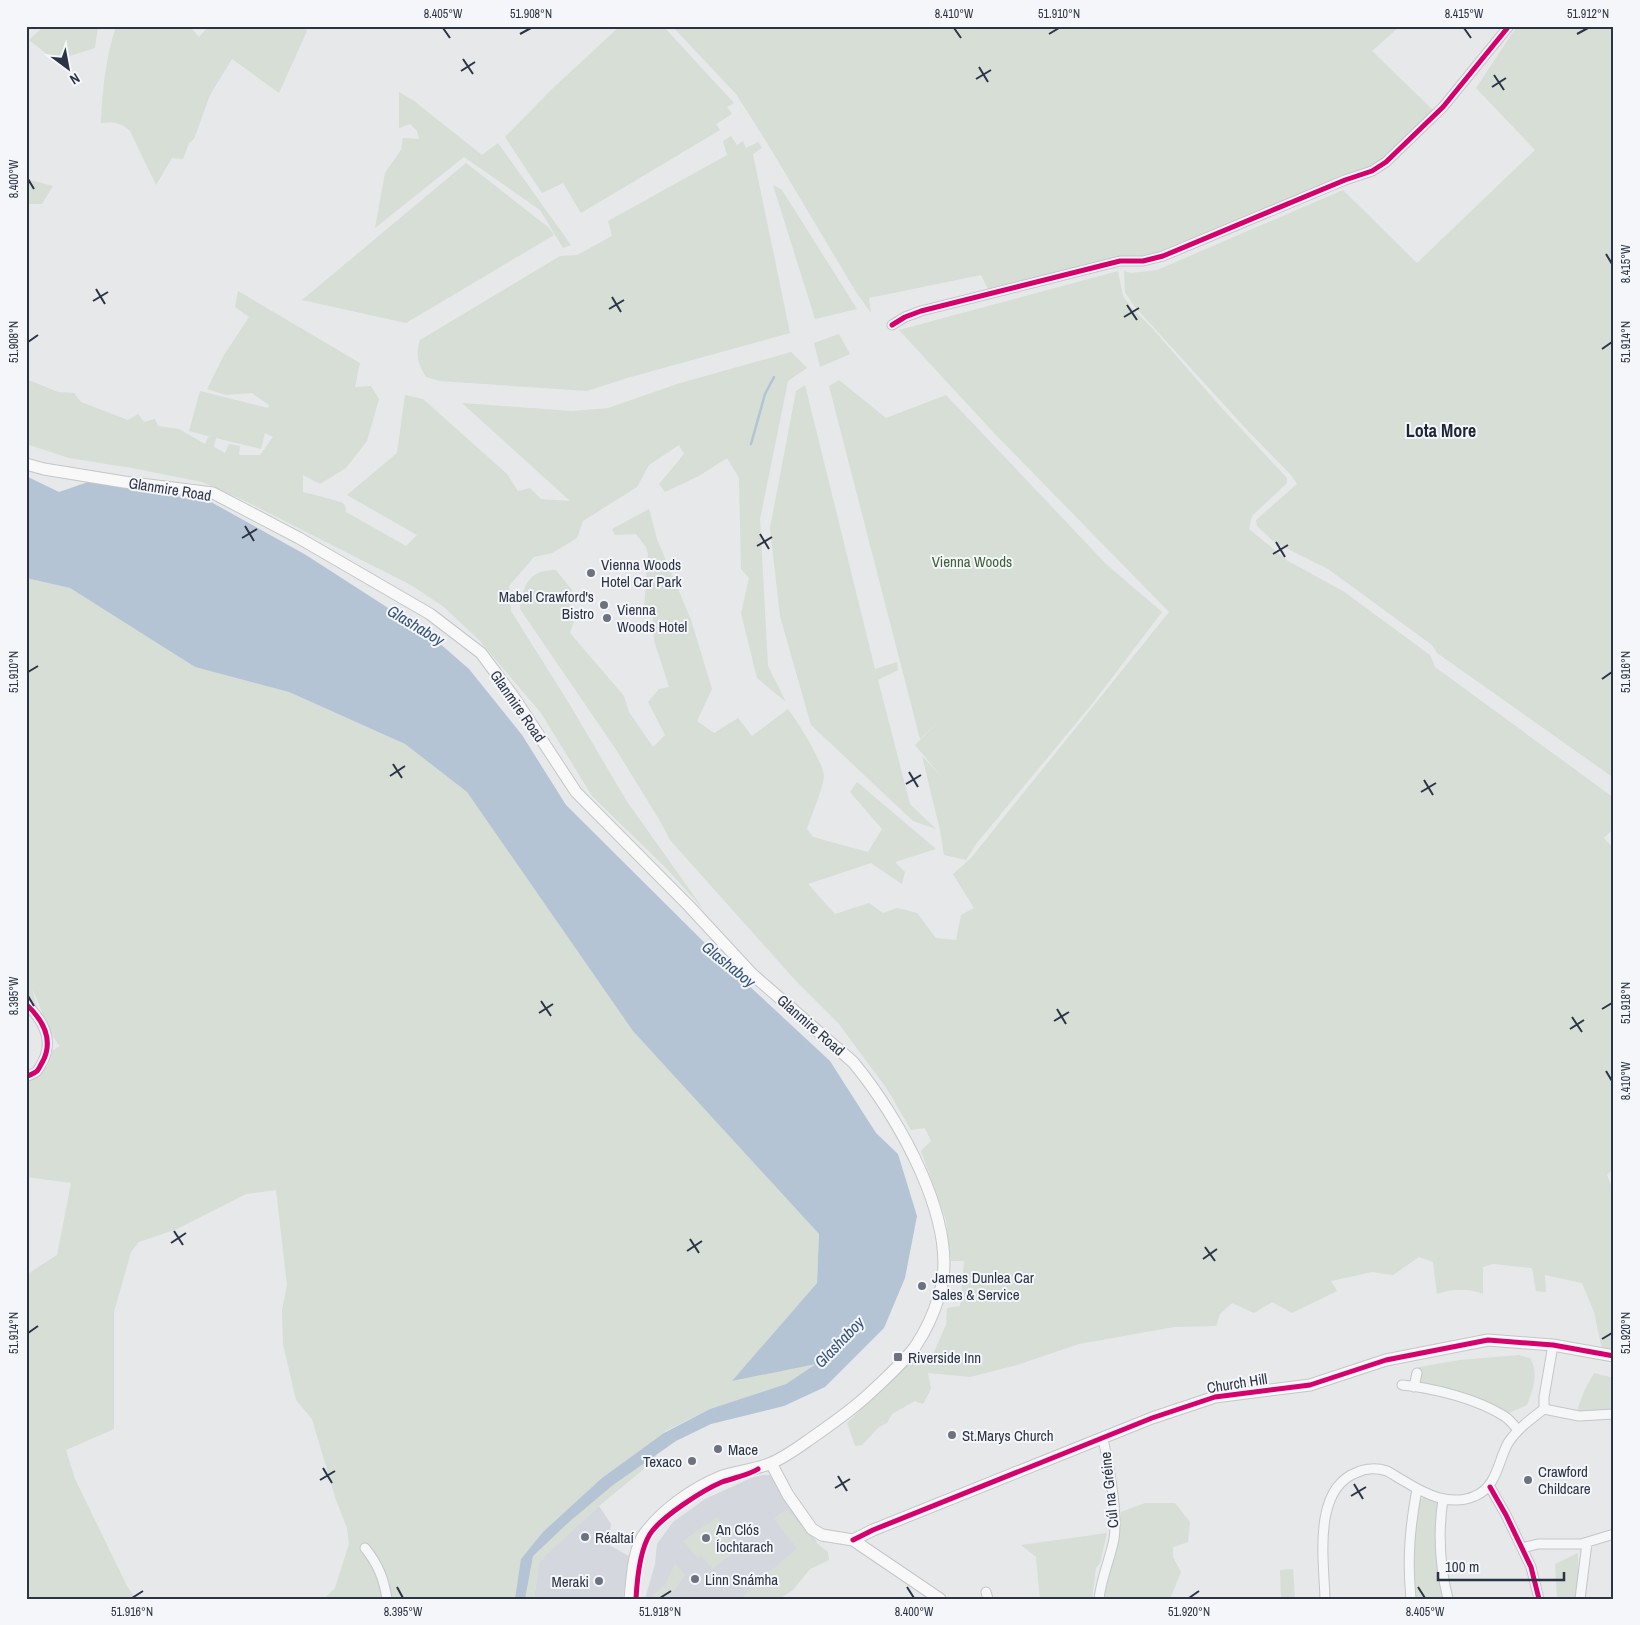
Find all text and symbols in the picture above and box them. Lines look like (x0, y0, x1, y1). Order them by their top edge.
text: 8.405°W (424, 6, 463, 22)
text: 51.908°N (510, 6, 552, 22)
text: 8.410°W (935, 6, 974, 22)
text: 51.910°N (1038, 6, 1080, 22)
text: 8.415°W (1445, 6, 1484, 22)
text: 51.912°N (1567, 6, 1609, 22)
north arrow (42, 42, 92, 92)
text: N (67, 69, 83, 89)
text: 8.400°W (6, 159, 22, 198)
text: 8.415°W (1618, 244, 1634, 283)
text: 51.908°N (6, 321, 22, 363)
text: 51.914°N (1618, 321, 1634, 363)
district label: Lota More (1406, 418, 1476, 443)
street label: Glanmire Road (127, 472, 213, 506)
park label: Vienna Woods (932, 551, 1012, 572)
place label: Vienna Woods Hotel Car Park (601, 554, 683, 592)
marker: Vienna Woods Hotel Car Park (585, 567, 597, 579)
place label: Mabel Crawford's Bistro (499, 586, 594, 624)
water label: Glashaboy (383, 599, 450, 651)
marker: Mabel Crawford's Bistro (598, 599, 610, 611)
place label: Vienna Woods Hotel (617, 599, 687, 637)
marker: Vienna Woods Hotel (601, 612, 613, 624)
text: 51.910°N (6, 651, 22, 693)
text: 51.916°N (1618, 651, 1634, 693)
street label: Glanmire Road (485, 666, 551, 746)
water label: Glashaboy (698, 936, 761, 993)
text: 8.395°W (6, 976, 22, 1015)
text: 51.918°N (1618, 982, 1634, 1024)
street label: Glanmire Road (773, 990, 849, 1060)
text: 8.410°W (1618, 1061, 1634, 1100)
place label: James Dunlea Car Sales & Service (932, 1267, 1034, 1305)
marker: James Dunlea Car Sales & Service (916, 1280, 928, 1292)
water label: Glashaboy (809, 1311, 870, 1372)
text: 51.914°N (6, 1312, 22, 1354)
text: 51.920°N (1618, 1312, 1634, 1354)
place label: Riverside Inn (908, 1347, 981, 1368)
marker: Riverside Inn (892, 1351, 904, 1363)
street label: Church Hill (1205, 1368, 1269, 1398)
place label: St.Marys Church (962, 1425, 1054, 1446)
marker: St.Marys Church (946, 1429, 958, 1441)
place label: Mace (728, 1439, 758, 1460)
marker: Mace (712, 1443, 724, 1455)
place label: Texaco (643, 1451, 682, 1472)
street label: Cúl na Gréine (1095, 1451, 1123, 1529)
marker: Texaco (686, 1455, 698, 1467)
place label: Crawford Childcare (1538, 1461, 1591, 1499)
marker: Crawford Childcare (1522, 1474, 1534, 1486)
place label: An Clós Íochtarach (715, 1519, 773, 1557)
place label: Réaltaí (595, 1527, 635, 1548)
marker: Réaltaí (579, 1531, 591, 1543)
marker: An Clós Íochtarach (700, 1532, 712, 1544)
scale bar (1438, 1550, 1564, 1582)
text: 100 m (1445, 1556, 1479, 1577)
place label: Linn Snámha (705, 1569, 778, 1590)
place label: Meraki (551, 1571, 589, 1592)
marker: Linn Snámha (689, 1573, 701, 1585)
marker: Meraki (593, 1575, 605, 1587)
text: 51.916°N (111, 1604, 153, 1620)
text: 8.395°W (384, 1604, 423, 1620)
text: 51.918°N (639, 1604, 681, 1620)
text: 8.400°W (895, 1604, 934, 1620)
text: 51.920°N (1168, 1604, 1210, 1620)
text: 8.405°W (1406, 1604, 1445, 1620)

